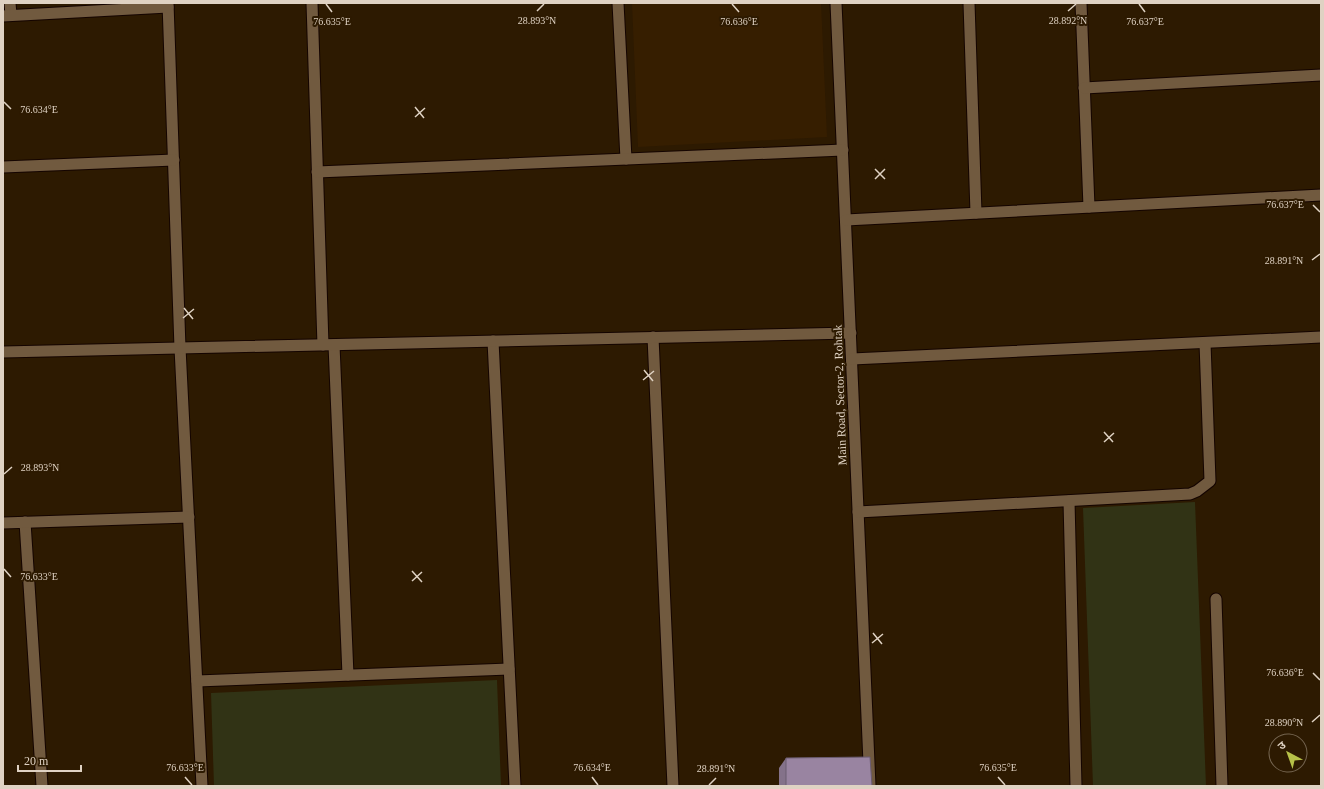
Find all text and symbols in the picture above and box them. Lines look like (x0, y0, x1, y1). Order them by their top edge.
text: 28.893°N (518, 15, 556, 26)
text: 28.892°N (1049, 15, 1087, 26)
text: 76.635°E (313, 16, 351, 27)
text: 76.636°E (720, 16, 758, 27)
text: 76.637°E (1126, 16, 1164, 27)
text: 76.634°E (20, 104, 58, 115)
text: 76.637°E (1266, 199, 1304, 210)
text: 28.891°N (1265, 255, 1303, 266)
street label: Main Road, Sector-2, Rohtak (831, 324, 849, 466)
text: 28.893°N (21, 462, 59, 473)
text: 76.633°E (20, 571, 58, 582)
text: 76.636°E (1266, 667, 1304, 678)
text: 28.890°N (1265, 717, 1303, 728)
north arrow (1268, 733, 1308, 773)
text: उ (1275, 738, 1288, 752)
scale bar (18, 747, 81, 773)
text: 20 m (24, 754, 49, 768)
text: 76.633°E (166, 762, 204, 773)
text: 76.634°E (573, 762, 611, 773)
text: 76.635°E (979, 762, 1017, 773)
text: 28.891°N (697, 763, 735, 774)

